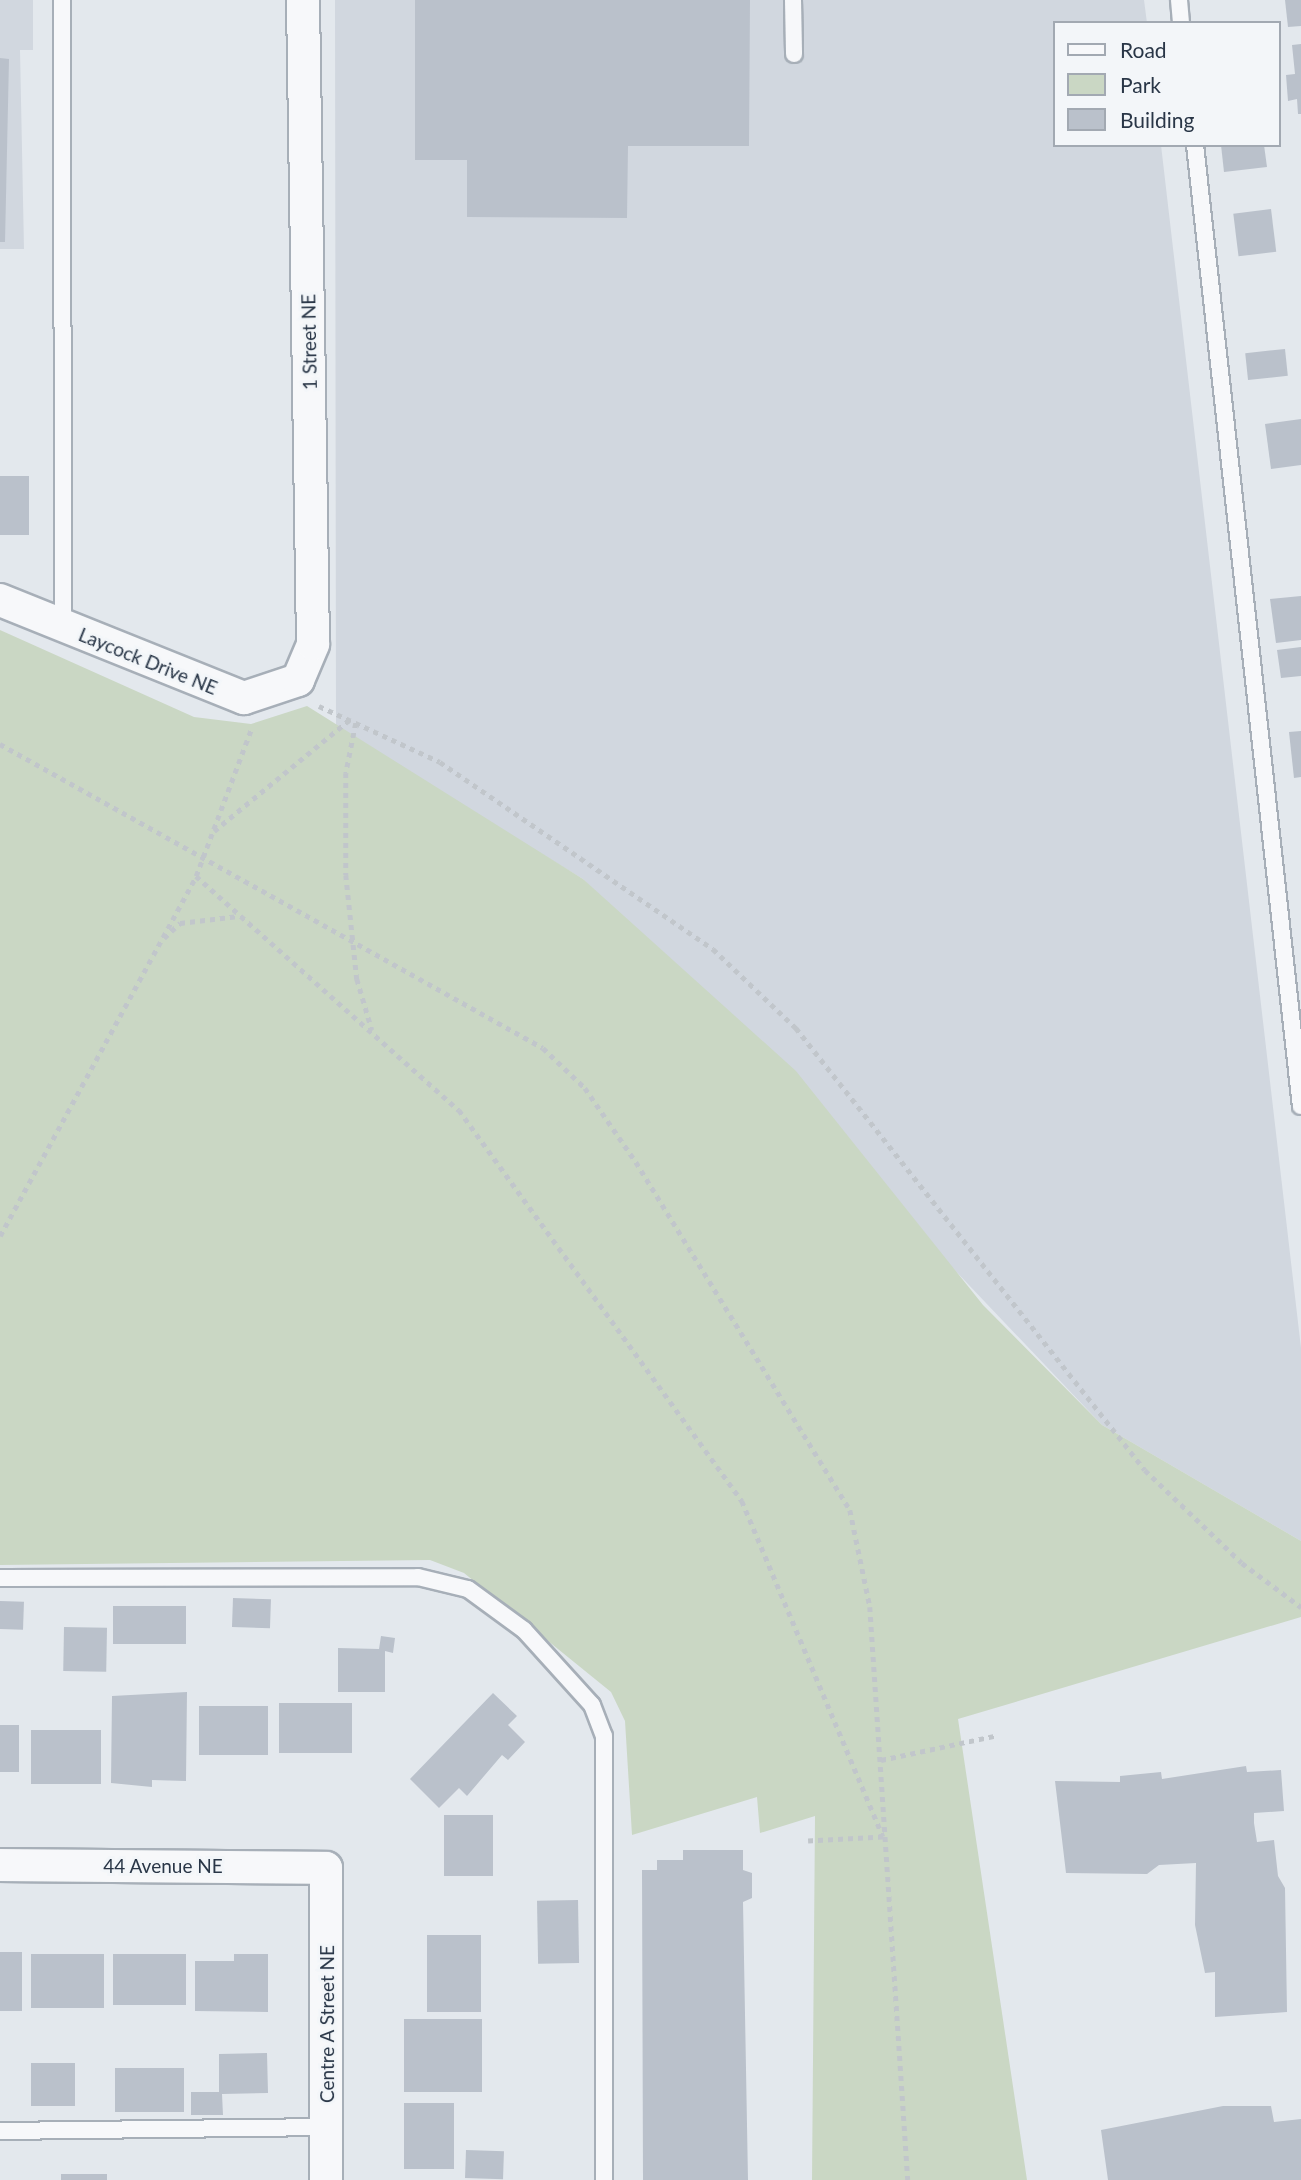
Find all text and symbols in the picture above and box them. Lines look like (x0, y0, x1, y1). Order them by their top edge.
legend (1052, 21, 1280, 147)
text: Road (1120, 37, 1167, 62)
text: Park (1120, 72, 1161, 97)
text: Building (1120, 107, 1195, 132)
street label: 1 Street NE (297, 294, 321, 390)
street label: Laycock Drive NE (75, 623, 221, 699)
street label: 44 Avenue NE (103, 1855, 223, 1877)
street label: Centre A Street NE (316, 1944, 338, 2104)

